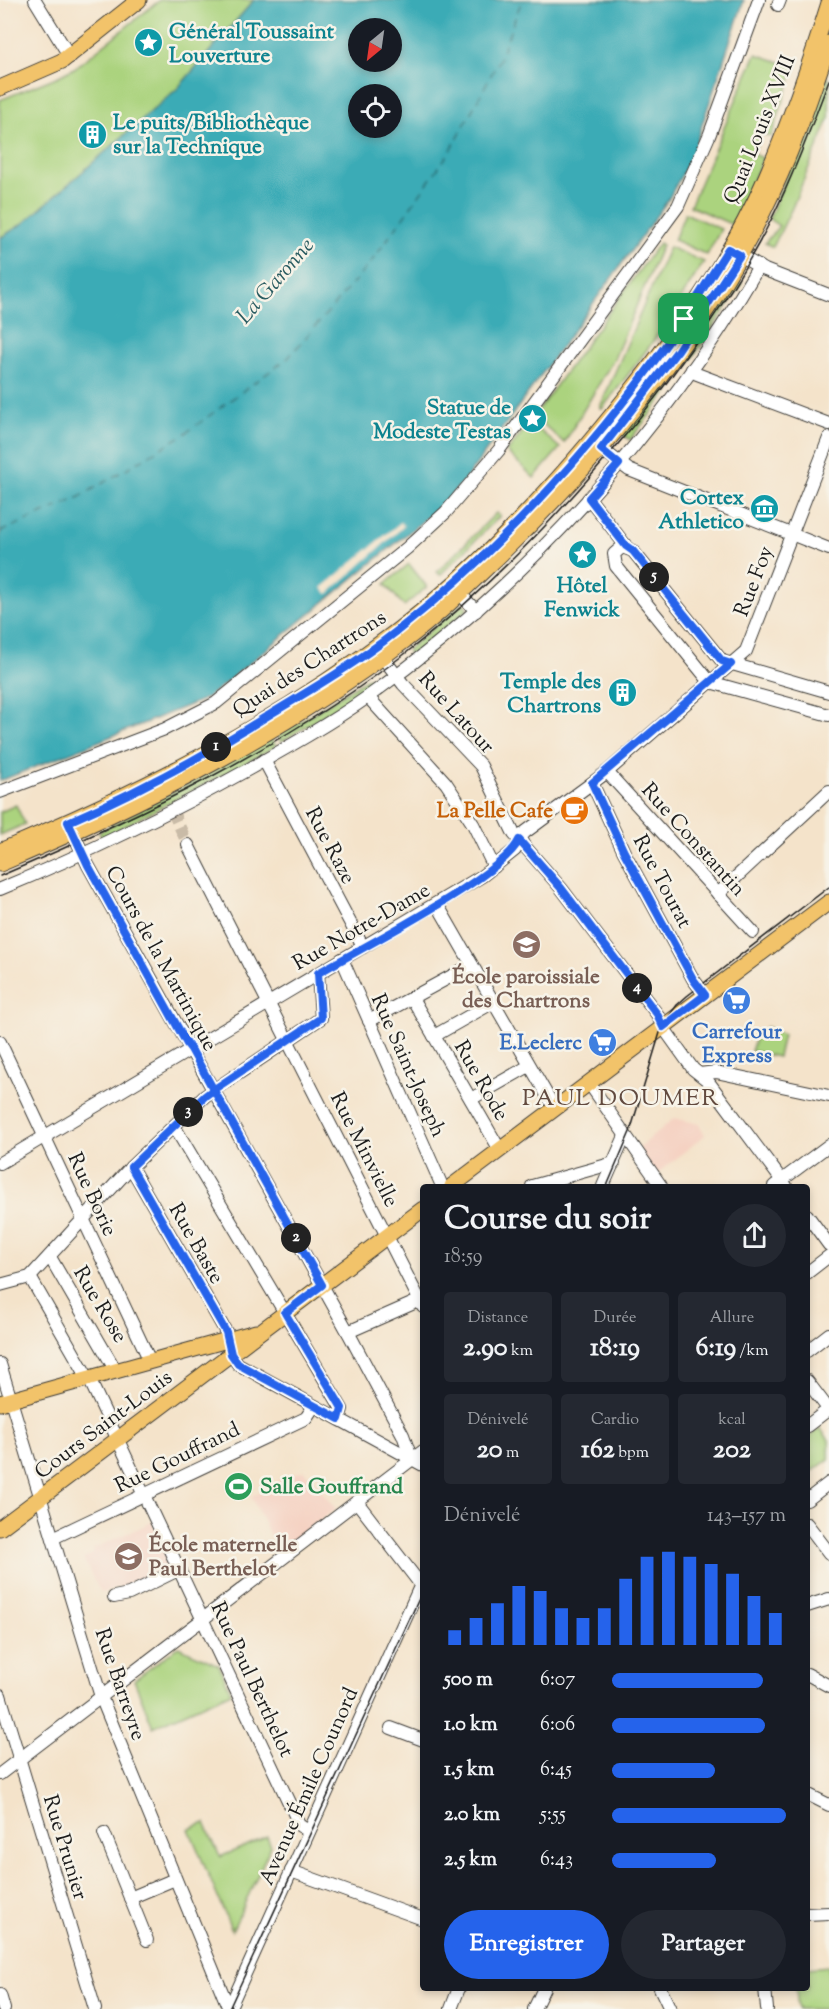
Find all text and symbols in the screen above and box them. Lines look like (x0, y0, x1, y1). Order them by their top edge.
place label: Général Toussaint Louverture (169, 18, 335, 72)
north arrow (348, 18, 402, 72)
map controls (348, 18, 402, 138)
place icon: Général Toussaint Louverture (132, 27, 164, 59)
street label: Quai Louis XVIII (717, 51, 804, 209)
button: locate (348, 84, 402, 138)
place label: Le puits/Bibliothèque sur la Technique (113, 109, 309, 163)
building icon: Le puits/Bibliothèque sur la Technique (76, 118, 108, 150)
water label: La Garonne (230, 232, 323, 332)
pin (658, 293, 709, 344)
icon: arrive (667, 302, 700, 335)
place label: Statue de Modeste Testas (373, 394, 511, 448)
place icon: Statue de Modeste Testas (516, 403, 548, 435)
place label: Cortex Athletico (658, 484, 745, 538)
museum icon: Cortex Athletico (749, 493, 781, 525)
place icon: Hôtel Fenwick (566, 538, 598, 570)
street label: Rue Foy (728, 542, 782, 621)
pin: 5 (639, 562, 669, 592)
text: 5 (651, 565, 657, 588)
place label: Hôtel Fenwick (544, 572, 620, 626)
street label: Quai des Chartrons (227, 604, 393, 726)
street label: Rue Latour (410, 666, 501, 761)
place label: Temple des Chartrons (500, 668, 601, 722)
building icon: Temple des Chartrons (606, 677, 638, 709)
pin: 1 (201, 732, 231, 762)
text: 1 (213, 735, 219, 758)
street label: Rue Constantin (633, 777, 752, 904)
cafe icon: La Pelle Cafe (558, 794, 590, 826)
place label: La Pelle Cafe (437, 797, 553, 827)
street label: Rue Raze (296, 802, 362, 890)
street label: Rue Tourat (624, 830, 698, 934)
street label: Cours de la Martinique (97, 861, 224, 1057)
street label: Rue Notre-Dame (288, 876, 436, 979)
school or university icon: École paroissiale des Chartrons (510, 929, 542, 961)
place label: École paroissiale des Chartrons (452, 963, 600, 1017)
pin: 4 (622, 973, 652, 1003)
text: 4 (633, 976, 641, 999)
supermarket icon: Carrefour Express (721, 984, 753, 1016)
street label: Rue Saint-Joseph (362, 989, 452, 1142)
place label: Carrefour Express (692, 1018, 782, 1072)
supermarket icon: E.Leclerc (587, 1026, 619, 1058)
place label: E.Leclerc (499, 1029, 582, 1059)
street label: Rue Rode (445, 1035, 515, 1127)
district label: PAUL DOUMER (522, 1082, 720, 1116)
street label: Rue Minvielle (321, 1087, 405, 1213)
pin: 3 (173, 1097, 203, 1127)
text: 3 (185, 1100, 191, 1123)
street label: Rue Borie (59, 1148, 124, 1242)
text: Course du soir (444, 1196, 651, 1244)
street label: Rue Baste (160, 1198, 231, 1290)
button: share (723, 1204, 786, 1267)
pin: 2 (281, 1223, 311, 1253)
text: 2 (292, 1226, 300, 1249)
text: 18:59 (444, 1243, 483, 1272)
street label: Rue Rose (65, 1261, 134, 1349)
text: Distance (468, 1307, 528, 1330)
text: Durée (594, 1307, 636, 1330)
text: Allure (710, 1307, 754, 1330)
text: 2.90 (463, 1330, 508, 1367)
text: 18:19 (590, 1330, 640, 1367)
text: 6:19 (696, 1330, 736, 1367)
text: km (508, 1340, 533, 1363)
text: /km (736, 1340, 768, 1363)
street label: Cours Saint-Louis (29, 1364, 179, 1487)
text: Dénivelé (467, 1409, 529, 1432)
text: Cardio (591, 1409, 639, 1432)
text: kcal (718, 1409, 746, 1432)
street label: Rue Gouffrand (110, 1415, 246, 1502)
text: 20 (477, 1432, 503, 1469)
text: 162 (581, 1432, 615, 1469)
text: 202 (713, 1432, 751, 1469)
text: m (503, 1442, 519, 1465)
text: bpm (615, 1442, 649, 1465)
sports icon: Salle Gouffrand (223, 1470, 255, 1502)
place label: Salle Gouffrand (260, 1473, 403, 1503)
text: Dénivelé (444, 1502, 520, 1531)
text: 143–157 m (707, 1502, 786, 1531)
place label: École maternelle Paul Berthelot (149, 1531, 298, 1585)
school or university icon: École maternelle Paul Berthelot (112, 1540, 144, 1572)
street label: Rue Paul Berthelot (202, 1597, 300, 1762)
street label: Rue Barreyre (86, 1625, 152, 1745)
text: 500 m (444, 1666, 493, 1695)
text: 6:07 (540, 1666, 575, 1695)
street label: Avenue Émile Counord (253, 1683, 367, 1891)
text: 1.0 km (444, 1711, 498, 1740)
text: 6:06 (540, 1711, 575, 1740)
text: 1.5 km (444, 1756, 494, 1785)
text: 6:45 (540, 1756, 572, 1785)
street label: Rue Prunier (34, 1791, 94, 1904)
text: 2.0 km (444, 1801, 500, 1830)
text: 5:55 (540, 1801, 566, 1830)
text: 2.5 km (444, 1846, 497, 1875)
text: 6:43 (540, 1846, 573, 1875)
button: Enregistrer (444, 1910, 609, 1979)
button: Partager (621, 1910, 786, 1979)

